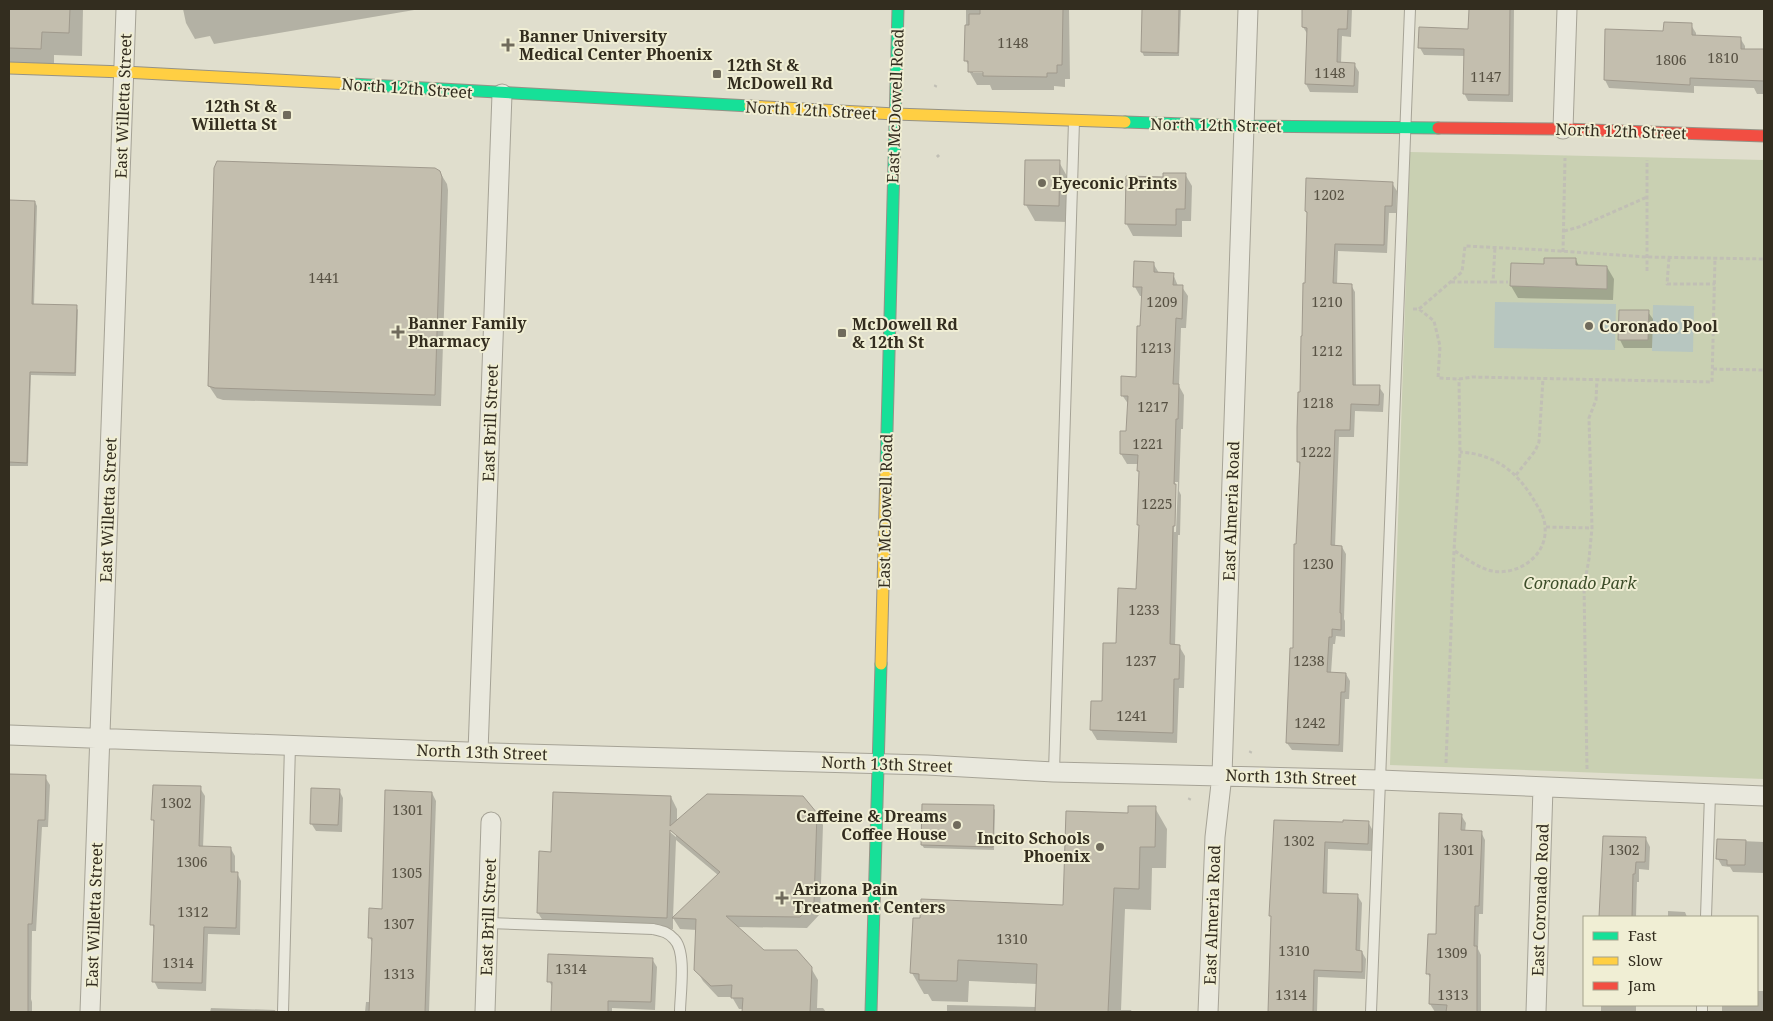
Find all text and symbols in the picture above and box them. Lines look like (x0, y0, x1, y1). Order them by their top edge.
place label: Banner University Medical Center Phoenix (519, 25, 713, 65)
street label: East McDowell Road (881, 28, 909, 184)
street label: East Willetta Street (109, 33, 137, 179)
house number: 1148 (997, 33, 1029, 52)
marker: Banner University Medical Center Phoenix (501, 38, 515, 52)
house number: 1810 (1707, 48, 1739, 67)
house number: 1806 (1655, 50, 1687, 69)
place label: 12th St & McDowell Rd (727, 54, 833, 94)
house number: 1148 (1314, 63, 1346, 82)
house number: 1147 (1470, 67, 1502, 86)
marker: 12th St & McDowell Rd (711, 68, 723, 80)
street label: North 12th Street (341, 72, 474, 104)
place label: 12th St & Willetta St (191, 95, 278, 135)
street label: North 12th Street (745, 96, 878, 124)
marker: 12th St & Willetta St (281, 109, 293, 121)
street label: North 12th Street (1150, 113, 1282, 137)
street label: North 12th Street (1555, 118, 1687, 144)
place label: Eyeconic Prints (1052, 172, 1177, 194)
marker: Eyeconic Prints (1036, 177, 1048, 189)
house number: 1202 (1313, 185, 1345, 204)
house number: 1441 (308, 268, 340, 287)
house number: 1209 (1146, 292, 1178, 311)
house number: 1210 (1311, 292, 1343, 311)
place label: Banner Family Pharmacy (408, 312, 527, 352)
place label: McDowell Rd & 12th St (852, 313, 958, 353)
place label: Coronado Pool (1599, 315, 1718, 337)
marker: Coronado Pool (1583, 320, 1595, 332)
marker: Banner Family Pharmacy (392, 326, 404, 338)
marker: McDowell Rd & 12th St (836, 327, 848, 339)
house number: 1213 (1140, 338, 1172, 357)
house number: 1212 (1311, 341, 1343, 360)
street label: East Brill Street (477, 363, 503, 482)
house number: 1218 (1302, 393, 1334, 412)
house number: 1217 (1137, 397, 1169, 416)
street label: East McDowell Road (873, 433, 897, 589)
house number: 1221 (1132, 434, 1164, 453)
street label: East Willetta Street (94, 437, 122, 583)
street label: East Almeria Road (1218, 440, 1244, 581)
house number: 1222 (1300, 442, 1332, 461)
house number: 1225 (1141, 494, 1173, 513)
house number: 1230 (1302, 554, 1334, 573)
park label: Coronado Park (1524, 572, 1637, 594)
house number: 1233 (1128, 600, 1160, 619)
house number: 1237 (1125, 651, 1157, 670)
house number: 1238 (1293, 651, 1325, 670)
house number: 1241 (1116, 706, 1148, 725)
house number: 1242 (1294, 713, 1326, 732)
street label: North 13th Street (416, 739, 548, 765)
street label: North 13th Street (821, 751, 953, 777)
street label: North 13th Street (1225, 764, 1357, 790)
house number: 1302 (160, 793, 192, 812)
house number: 1301 (392, 800, 424, 819)
place label: Caffeine & Dreams Coffee House (796, 805, 947, 845)
marker: Caffeine & Dreams Coffee House (951, 819, 963, 831)
street label: East Coronado Road (1526, 823, 1554, 977)
place label: Incito Schools Phoenix (977, 827, 1091, 867)
house number: 1302 (1283, 831, 1315, 850)
house number: 1301 (1443, 840, 1475, 859)
house number: 1302 (1608, 840, 1640, 859)
marker: Incito Schools Phoenix (1094, 841, 1106, 853)
street label: East Willetta Street (80, 842, 108, 988)
street label: East Almeria Road (1199, 844, 1225, 985)
house number: 1306 (176, 852, 208, 871)
street label: East Brill Street (475, 857, 501, 976)
house number: 1305 (391, 863, 423, 882)
place label: Arizona Pain Treatment Centers (793, 878, 946, 918)
marker: Arizona Pain Treatment Centers (775, 891, 789, 905)
house number: 1312 (177, 902, 209, 921)
house number: 1307 (383, 914, 415, 933)
legend (1583, 916, 1758, 1006)
text: Fast (1628, 925, 1657, 945)
house number: 1310 (996, 929, 1028, 948)
house number: 1310 (1278, 941, 1310, 960)
house number: 1309 (1436, 943, 1468, 962)
text: Slow (1628, 950, 1662, 970)
house number: 1314 (162, 953, 194, 972)
house number: 1314 (555, 959, 587, 978)
house number: 1313 (383, 964, 415, 983)
text: Jam (1627, 975, 1656, 995)
house number: 1314 (1275, 985, 1307, 1004)
house number: 1313 (1437, 985, 1469, 1004)

